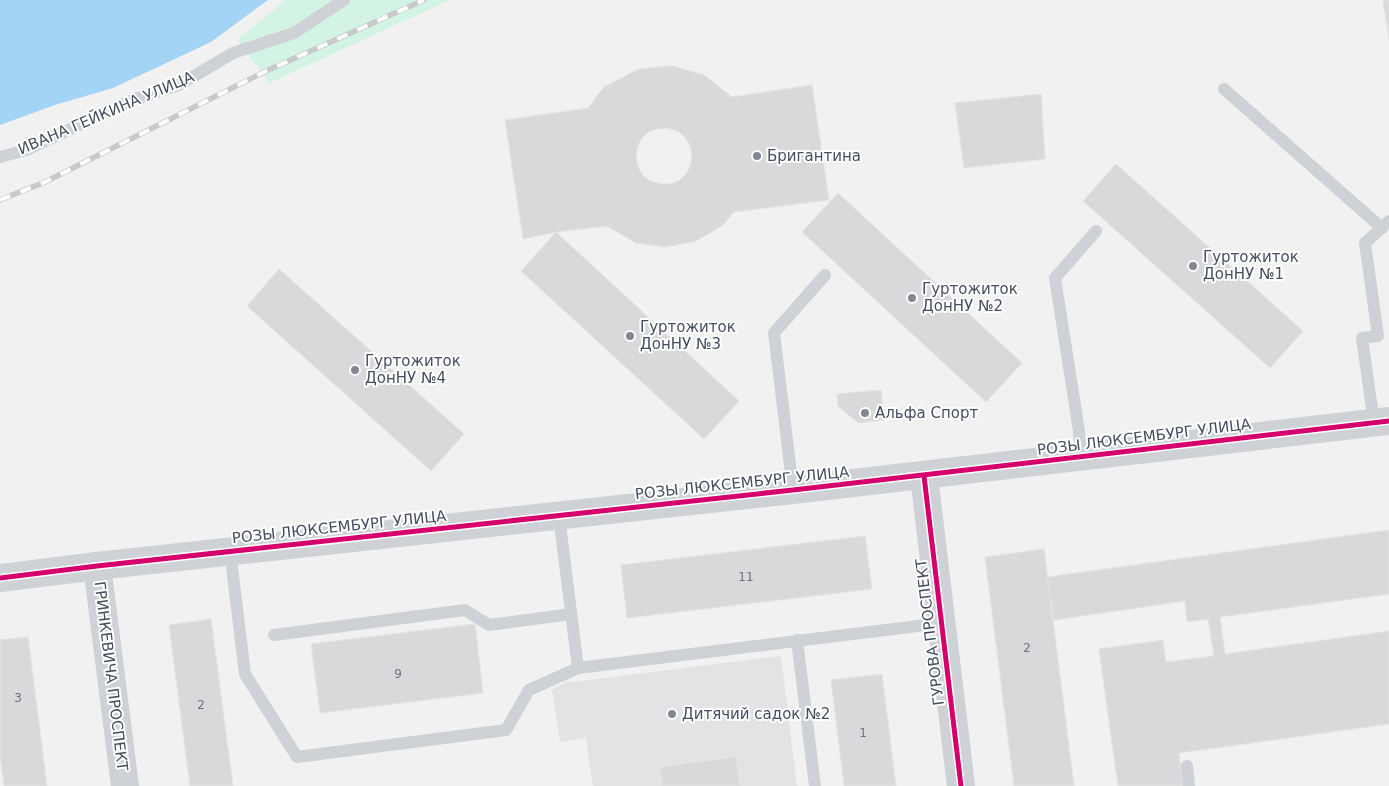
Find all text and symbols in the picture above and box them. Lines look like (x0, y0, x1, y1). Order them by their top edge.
street label: ИВАНА ГЕЙКИНА УЛИЦА (15, 66, 197, 158)
place label: Бригантина (767, 147, 861, 165)
marker: Бригантина (751, 150, 763, 162)
place label: Гуртожиток ДонНУ №1 (1203, 248, 1299, 283)
marker: Гуртожиток ДонНУ №1 (1187, 260, 1199, 272)
place label: Гуртожиток ДонНУ №2 (922, 280, 1018, 315)
marker: Гуртожиток ДонНУ №2 (906, 292, 918, 304)
place label: Гуртожиток ДонНУ №3 (640, 318, 736, 353)
marker: Гуртожиток ДонНУ №3 (624, 330, 636, 342)
place label: Гуртожиток ДонНУ №4 (365, 352, 461, 387)
marker: Гуртожиток ДонНУ №4 (349, 364, 361, 376)
place label: Альфа Спорт (875, 404, 978, 422)
marker: Альфа Спорт (859, 407, 871, 419)
street label: РОЗЫ ЛЮКСЕМБУРГ УЛИЦА (1036, 415, 1253, 459)
street label: РОЗЫ ЛЮКСЕМБУРГ УЛИЦА (634, 463, 851, 503)
street label: РОЗЫ ЛЮКСЕМБУРГ УЛИЦА (231, 507, 448, 547)
street label: ГУРОВА ПРОСПЕКТ (912, 557, 948, 706)
house number: 11 (738, 570, 754, 584)
street label: ГРИНКЕВИЧА ПРОСПЕКТ (90, 580, 132, 773)
house number: 2 (1023, 641, 1031, 655)
house number: 9 (394, 667, 402, 681)
house number: 3 (14, 691, 22, 705)
house number: 2 (197, 698, 205, 712)
place label: Дитячий садок №2 (682, 705, 830, 723)
marker: Дитячий садок №2 (666, 708, 678, 720)
house number: 1 (859, 726, 867, 740)

